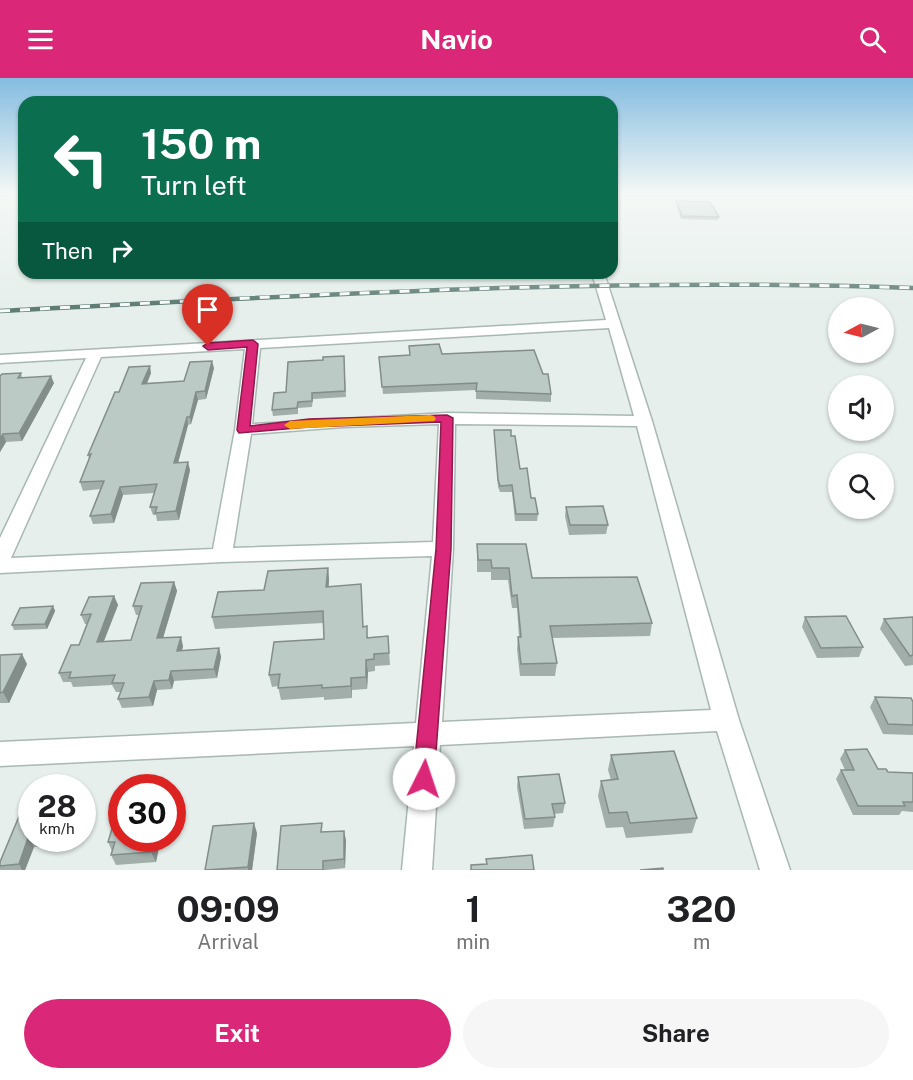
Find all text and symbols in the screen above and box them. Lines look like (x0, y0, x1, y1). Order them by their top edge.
icon: menu (24, 23, 57, 56)
text: Navio (420, 23, 493, 55)
icon: search (856, 23, 889, 56)
text: 150 m (141, 119, 261, 168)
icon: left (42, 120, 120, 198)
text: Turn left (141, 169, 247, 201)
icon: right (105, 234, 138, 267)
text: Then (42, 238, 93, 264)
pin (182, 284, 233, 346)
icon: arrive (191, 293, 224, 326)
north arrow (828, 297, 894, 363)
map controls (828, 297, 894, 519)
button: sound (828, 375, 894, 441)
button: search (828, 453, 894, 519)
position arrow (392, 747, 456, 811)
speed limit sign: 30 (108, 774, 186, 852)
text: 28 (37, 788, 77, 824)
text: km/h (39, 820, 75, 837)
text: 09:09 (176, 888, 280, 930)
text: 1 (465, 888, 481, 930)
text: 320 (667, 888, 737, 930)
text: Arrival (197, 930, 259, 954)
text: min (456, 930, 490, 954)
text: m (693, 930, 710, 954)
button: Exit (24, 999, 451, 1068)
button: Share (463, 999, 889, 1068)

